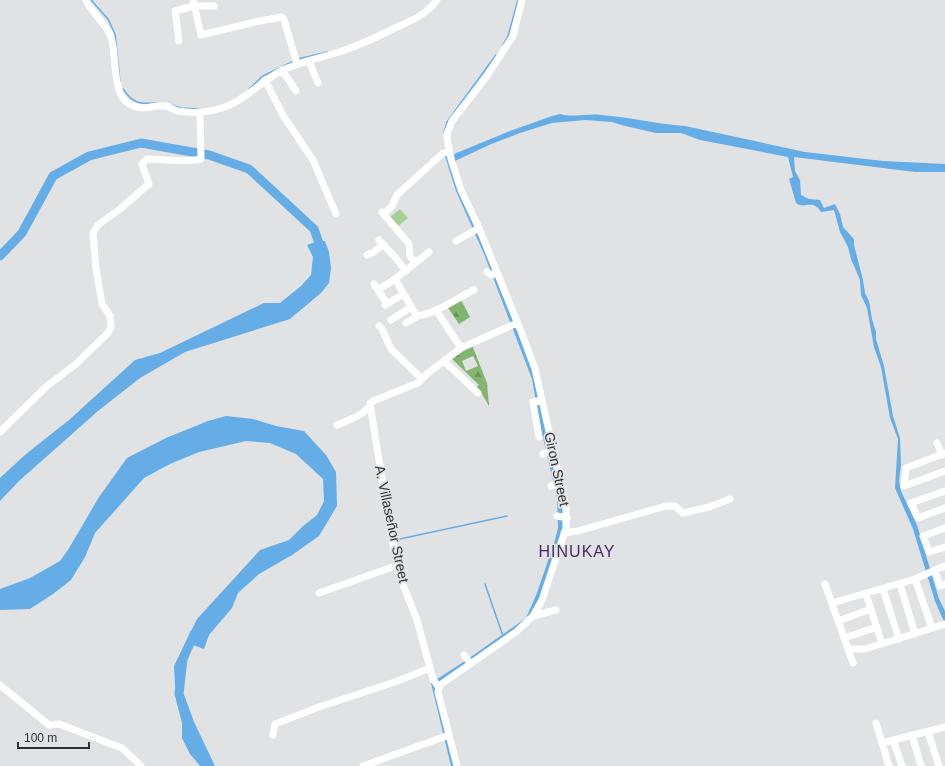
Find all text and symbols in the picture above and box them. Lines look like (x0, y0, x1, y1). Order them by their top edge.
street label: Giron Street (541, 430, 573, 508)
street label: A. Villaseñor Street (372, 464, 412, 584)
district label: HINUKAY (539, 543, 615, 560)
scale bar (18, 724, 89, 750)
text: 100 m (24, 731, 57, 745)

